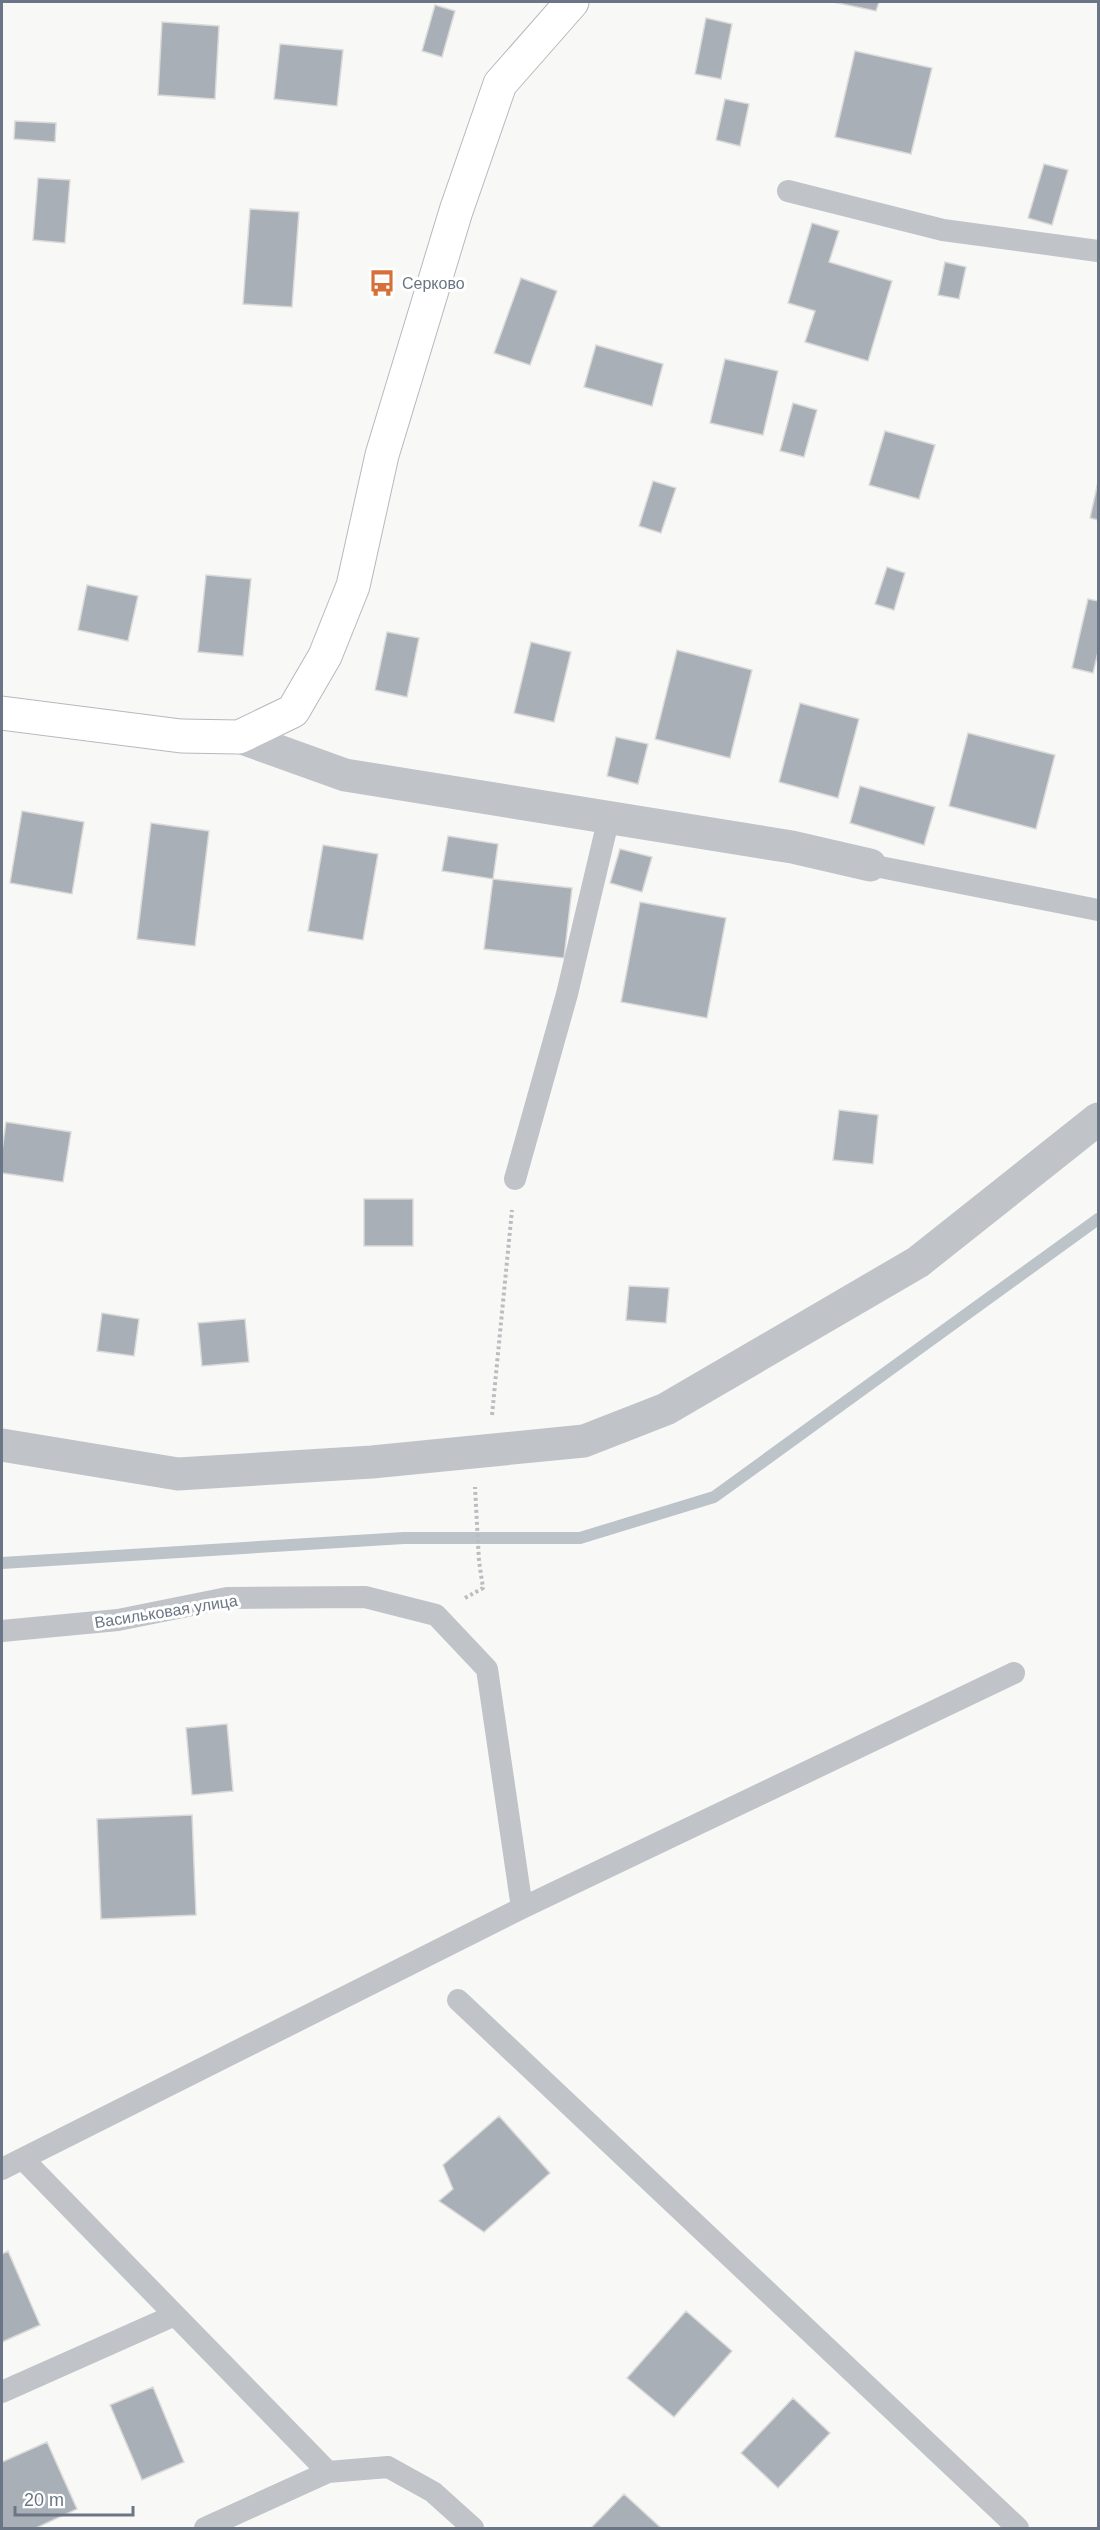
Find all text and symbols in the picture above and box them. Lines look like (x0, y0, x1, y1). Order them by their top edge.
bus stop icon: Серково (367, 268, 397, 298)
place label: Серково (402, 275, 465, 292)
street label: Васильковая улица (93, 1592, 239, 1631)
scale bar (15, 2479, 134, 2517)
text: 20 m (24, 2490, 64, 2510)

